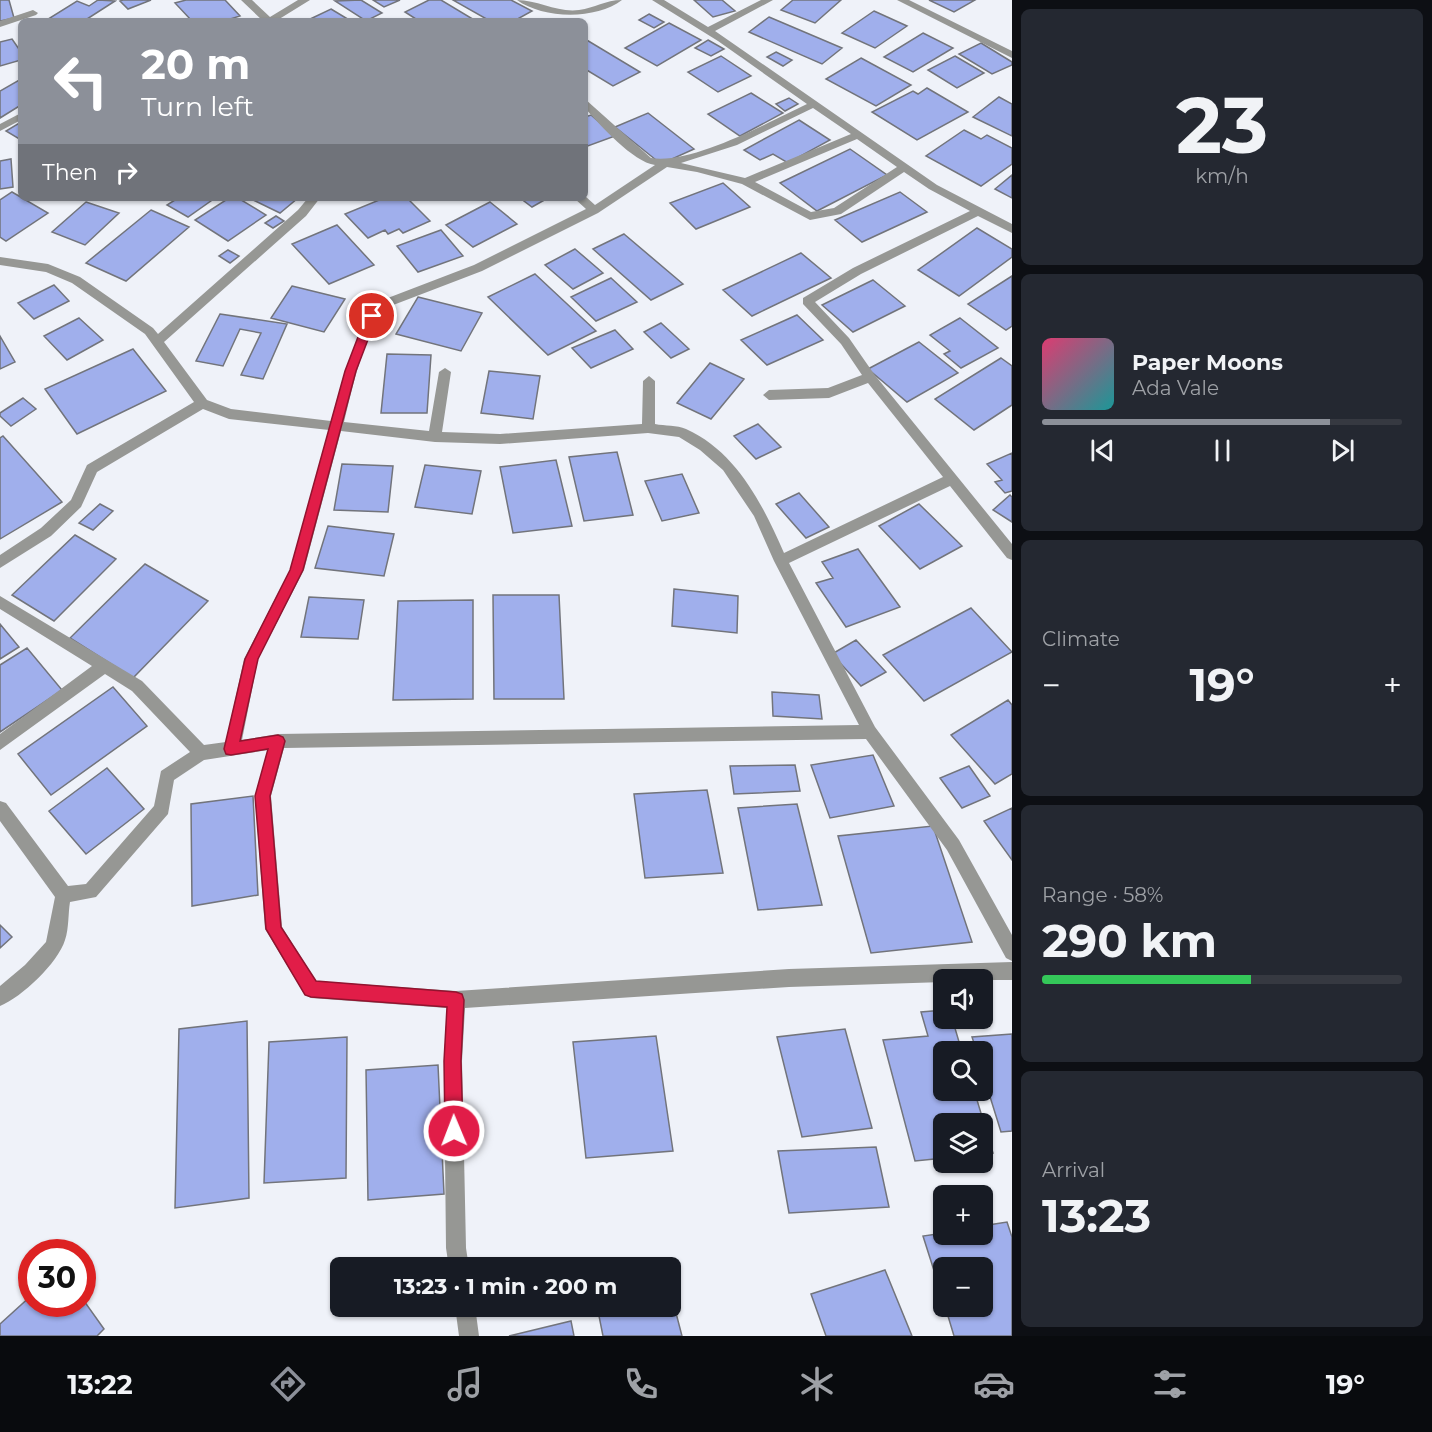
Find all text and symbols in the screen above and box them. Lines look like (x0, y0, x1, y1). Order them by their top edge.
text: 20 m (141, 38, 250, 90)
icon: left (42, 42, 120, 120)
text: 23 (1176, 77, 1268, 173)
text: Turn left (141, 90, 254, 123)
icon: right (110, 156, 143, 189)
text: Then (42, 159, 98, 186)
text: km/h (1195, 164, 1249, 188)
pin (346, 290, 397, 341)
icon: arrive (355, 299, 388, 332)
text: Paper Moons (1132, 349, 1283, 376)
text: Ada Vale (1132, 376, 1219, 400)
icon: previous (1086, 434, 1119, 467)
icon: pause (1206, 434, 1239, 467)
icon: next (1326, 434, 1359, 467)
text: Climate (1042, 627, 1120, 651)
text: 19° (1189, 657, 1255, 712)
text: − (1042, 665, 1061, 705)
text: + (1383, 665, 1402, 705)
text: Range · 58% (1042, 883, 1163, 907)
text: 290 km (1042, 913, 1217, 968)
map controls (933, 969, 993, 1317)
button: sound (933, 969, 993, 1029)
button: search (933, 1041, 993, 1101)
position arrow (422, 1099, 486, 1163)
button: layers (933, 1113, 993, 1173)
text: Arrival (1042, 1158, 1105, 1182)
button: + (933, 1185, 993, 1245)
text: 13:23 (1042, 1188, 1151, 1243)
speed limit sign: 30 (18, 1239, 96, 1317)
button: − (933, 1257, 993, 1317)
text: 13:23 · 1 min · 200 m (394, 1273, 617, 1300)
icon: directions (267, 1363, 309, 1405)
icon: music (444, 1363, 486, 1405)
icon: phone (620, 1363, 662, 1405)
icon: climate (796, 1363, 838, 1405)
icon: car (973, 1363, 1015, 1405)
icon: filters (1149, 1363, 1191, 1405)
text: 13:22 (67, 1368, 133, 1401)
text: 19° (1326, 1368, 1365, 1401)

